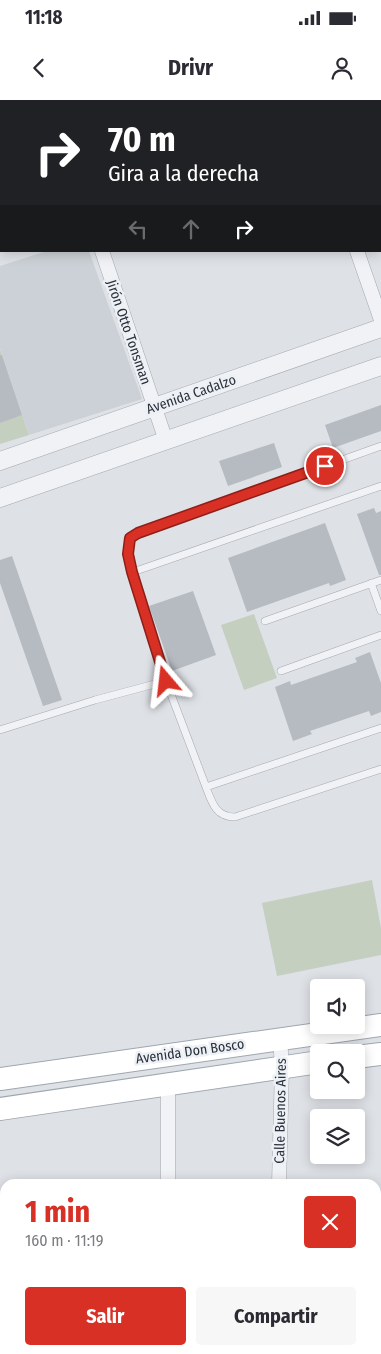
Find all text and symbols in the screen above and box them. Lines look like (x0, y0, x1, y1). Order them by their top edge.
text: 11:18 (25, 6, 63, 29)
icon: back (25, 54, 53, 82)
text: Drivr (168, 54, 213, 81)
icon: person (328, 54, 356, 82)
text: 70 m (108, 118, 176, 160)
icon: right (25, 120, 90, 185)
text: Gira a la derecha (108, 160, 259, 187)
icon: left (124, 215, 152, 243)
icon: ahead (177, 215, 205, 243)
icon: right (230, 215, 258, 243)
street label: Jirón Otto Tonsman (103, 278, 154, 387)
street label: Avenida Cadalzo (144, 371, 238, 418)
pin (304, 445, 346, 487)
icon: arrive (311, 452, 339, 480)
position arrow (139, 654, 191, 706)
map controls (310, 979, 365, 1164)
button: sound (310, 979, 365, 1034)
street label: Avenida Don Bosco (135, 1035, 245, 1068)
button: search (310, 1044, 365, 1099)
street label: Calle Buenos Aires (271, 1058, 290, 1164)
button: layers (310, 1109, 365, 1164)
text: 1 min (25, 1194, 90, 1230)
button: close (304, 1196, 356, 1248)
text: 160 m · 11:19 (25, 1231, 104, 1250)
button: Salir (25, 1287, 186, 1345)
button: Compartir (196, 1287, 356, 1345)

